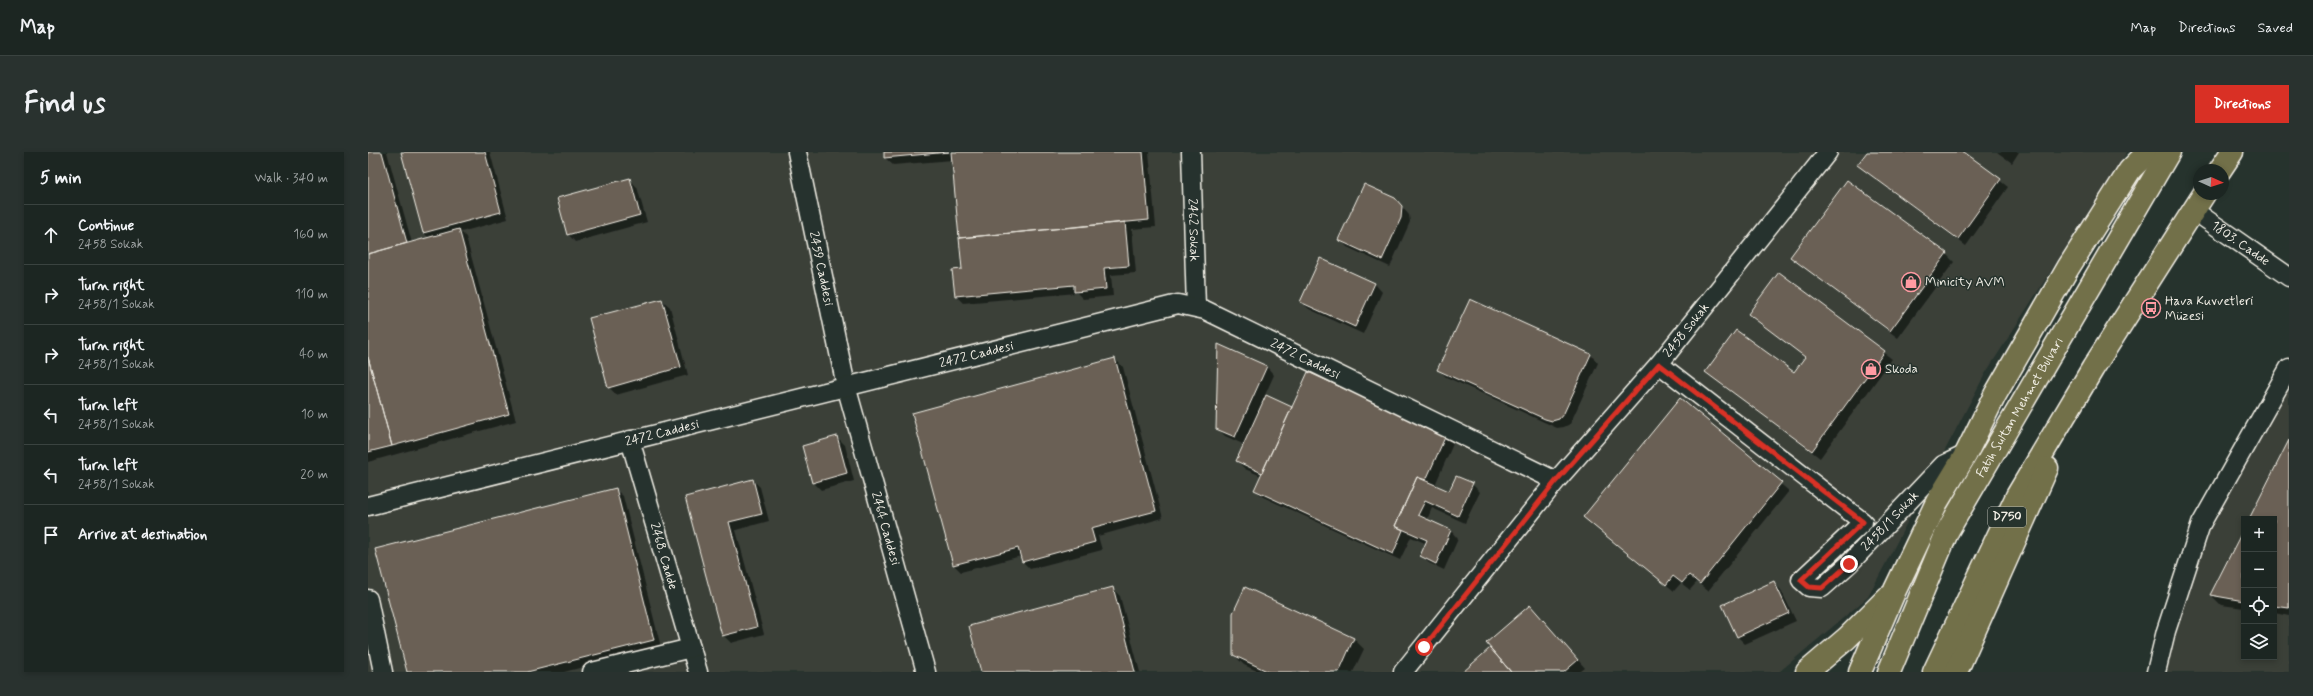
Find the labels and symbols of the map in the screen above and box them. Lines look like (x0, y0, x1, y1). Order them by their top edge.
north arrow (2193, 164, 2229, 200)
street label: 2462 Sokak (1184, 198, 1203, 262)
street label: 1803. Cadde (2208, 217, 2273, 270)
street label: 2459 Caddesi (805, 230, 837, 307)
shop icon: Minicity AVM (1900, 271, 1922, 293)
place label: Minicity AVM (1925, 274, 2005, 291)
place label: Hava Kuvvetleri Müzesi (2165, 293, 2253, 325)
bus stop icon: Hava Kuvvetleri Müzesi (2140, 297, 2162, 319)
street label: 2458 Sokak (1659, 299, 1713, 361)
street label: Fatih Sultan Mehmet Bulvarı (1972, 334, 2068, 481)
street label: 2472 Caddesi (1268, 335, 1343, 383)
street label: 2472 Caddesi (938, 337, 1015, 372)
shop icon: Skoda (1860, 358, 1882, 380)
place label: Skoda (1885, 361, 1918, 378)
street label: 2472 Caddesi (623, 415, 701, 450)
street label: 2458/1 Sokak (1857, 487, 1923, 555)
street label: 2464 Caddesi (867, 490, 904, 567)
road number: D750 (1988, 507, 2026, 527)
street label: 2468. Cadde (646, 521, 682, 592)
route end (1840, 555, 1858, 573)
route start (1415, 638, 1433, 656)

